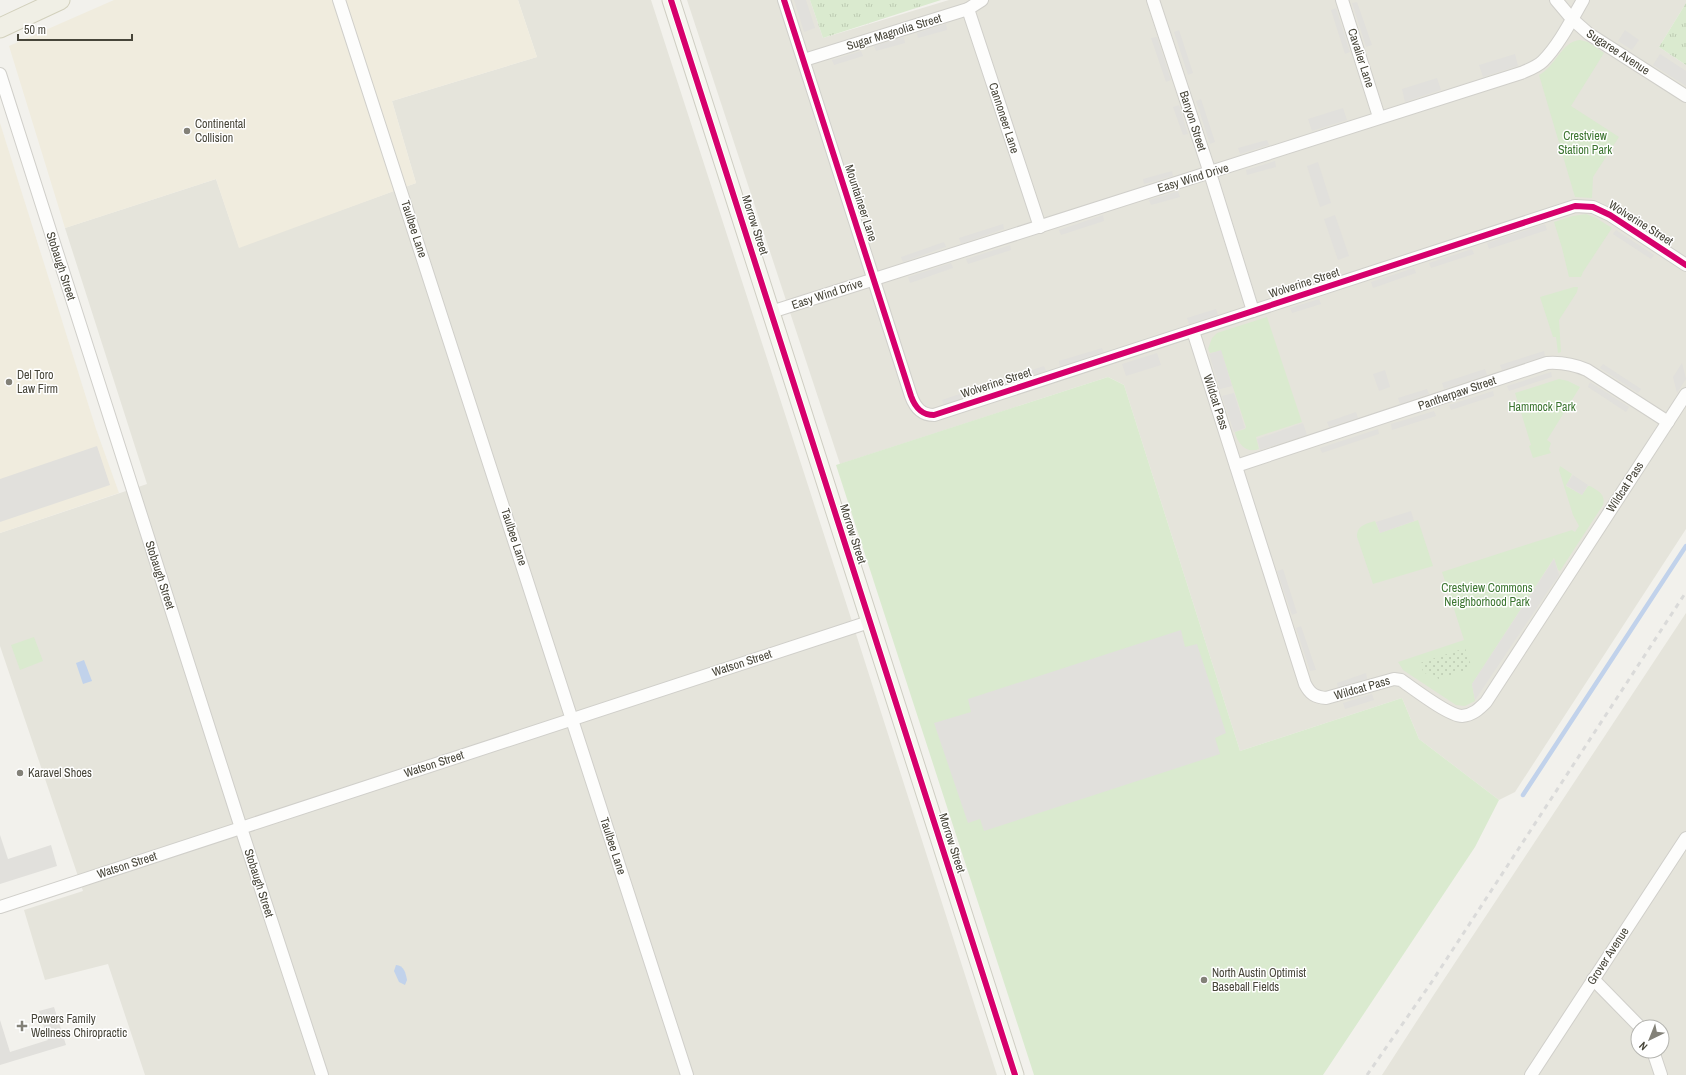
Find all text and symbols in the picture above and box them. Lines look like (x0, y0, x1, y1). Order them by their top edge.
street label: Sugar Magnolia Street (845, 10, 944, 54)
scale bar (18, 16, 132, 42)
text: 50 m (24, 22, 46, 38)
street label: Cavalier Lane (1344, 26, 1378, 90)
street label: Sugaree Avenue (1583, 26, 1653, 78)
street label: Cannoneer Lane (985, 81, 1023, 155)
street label: Banyon Street (1176, 89, 1210, 153)
place label: Continental Collision (195, 116, 245, 146)
marker: Continental Collision (182, 126, 192, 136)
park label: Crestview Station Park (1558, 128, 1612, 158)
street label: Easy Wind Drive (1155, 160, 1231, 196)
street label: Mountaineer Lane (841, 163, 881, 243)
street label: Morrow Street (738, 193, 772, 257)
street label: Wolverine Street (1606, 197, 1676, 249)
street label: Taulbee Lane (397, 198, 431, 260)
street label: Stobaugh Street (42, 230, 80, 303)
street label: Wolverine Street (1267, 264, 1341, 302)
street label: Easy Wind Drive (789, 275, 865, 313)
street label: Wolverine Street (959, 364, 1033, 402)
place label: Del Toro Law Firm (17, 367, 58, 397)
street label: Wildcat Pass (1200, 372, 1233, 432)
street label: Pantherpaw Street (1416, 372, 1498, 414)
marker: Del Toro Law Firm (4, 377, 14, 387)
park label: Hammock Park (1508, 399, 1576, 415)
street label: Wildcat Pass (1603, 458, 1647, 515)
street label: Morrow Street (836, 502, 870, 566)
street label: Taulbee Lane (497, 506, 531, 568)
street label: Stobaugh Street (141, 539, 179, 612)
park label: Crestview Commons Neighborhood Park (1441, 580, 1533, 610)
street label: Watson Street (710, 646, 774, 680)
street label: Wildcat Pass (1332, 672, 1392, 704)
street label: Watson Street (402, 747, 466, 781)
place label: Karavel Shoes (28, 765, 92, 781)
marker: Karavel Shoes (15, 768, 25, 778)
street label: Morrow Street (935, 811, 969, 875)
street label: Taulbee Lane (596, 815, 630, 877)
street label: Stobaugh Street (240, 847, 278, 920)
street label: Watson Street (95, 848, 159, 882)
street label: Grover Avenue (1583, 924, 1633, 988)
place label: North Austin Optimist Baseball Fields (1212, 965, 1306, 995)
marker: North Austin Optimist Baseball Fields (1199, 975, 1209, 985)
place label: Powers Family Wellness Chiropractic (31, 1011, 127, 1041)
north arrow (1630, 1019, 1670, 1059)
marker: Powers Family Wellness Chiropractic (16, 1020, 28, 1032)
text: N (1636, 1039, 1650, 1054)

